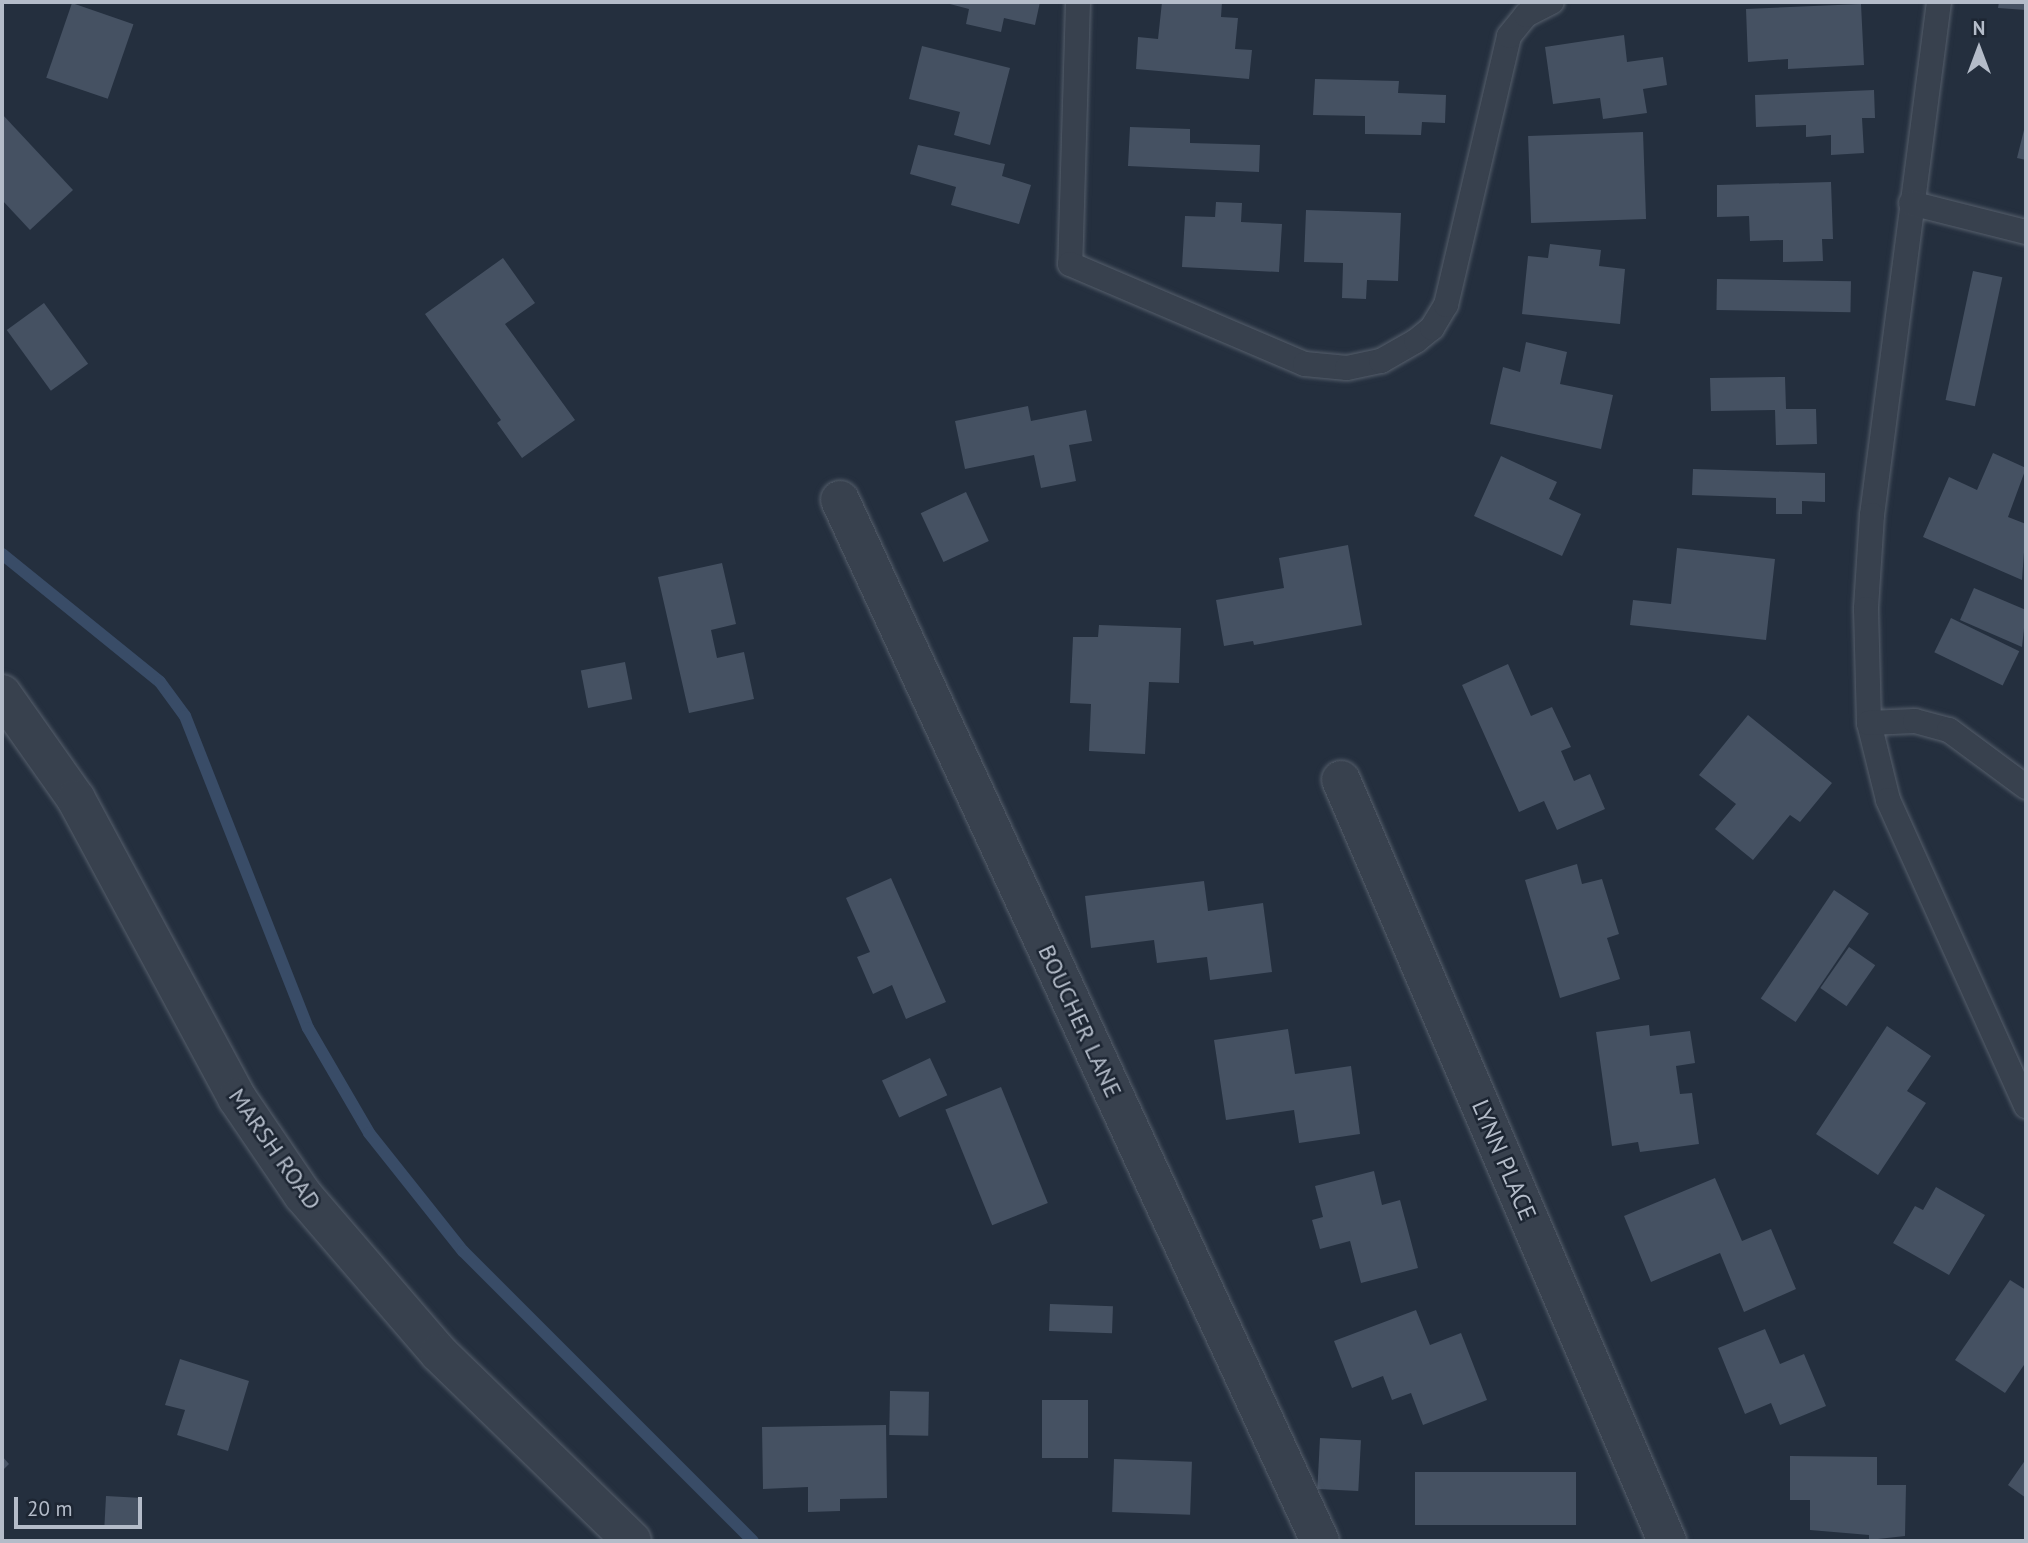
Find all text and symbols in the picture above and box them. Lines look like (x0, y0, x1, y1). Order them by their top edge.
north arrow (1944, 14, 2014, 84)
text: N (1973, 16, 1985, 40)
street label: BOUCHER LANE (1032, 940, 1128, 1102)
street label: MARSH ROAD (223, 1083, 327, 1215)
street label: LYNN PLACE (1466, 1095, 1542, 1225)
scale bar (18, 1484, 145, 1528)
text: 20 m (27, 1495, 73, 1522)

